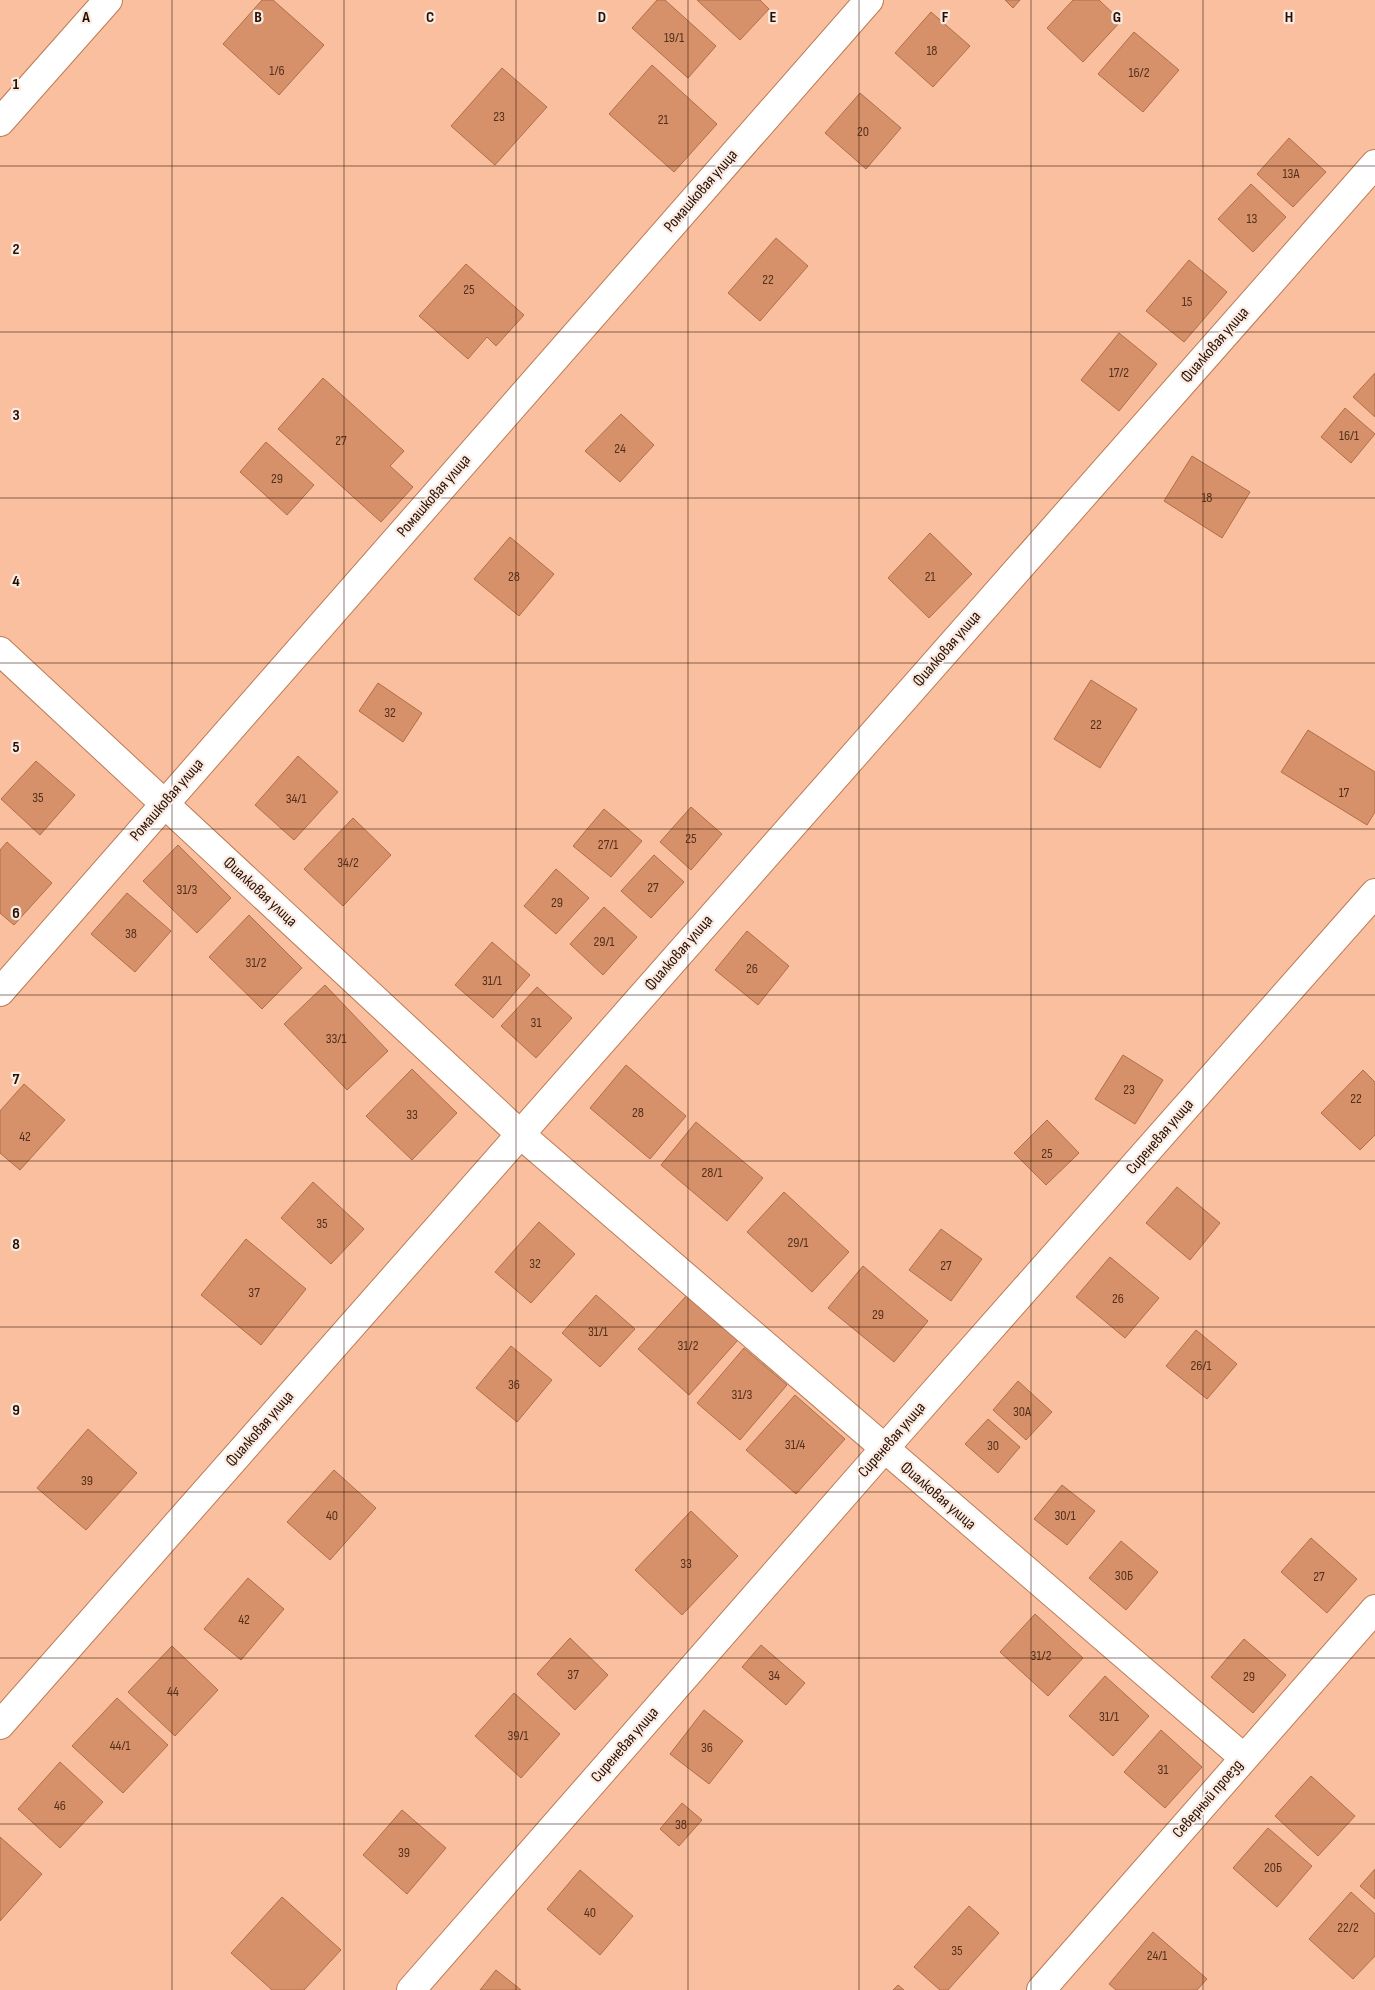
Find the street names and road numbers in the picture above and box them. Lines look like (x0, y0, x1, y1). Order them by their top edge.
street label: Ромашковая улица (660, 146, 742, 236)
street label: Фиалковая улица (1177, 303, 1253, 387)
street label: Ромашковая улица (393, 451, 475, 541)
street label: Фиалковая улица (909, 607, 985, 691)
street label: Ромашковая улица (126, 755, 208, 845)
street label: Фиалковая улица (219, 853, 301, 931)
street label: Фиалковая улица (641, 911, 717, 995)
street label: Сиреневая улица (1122, 1096, 1198, 1178)
street label: Фиалковая улица (222, 1387, 298, 1471)
street label: Сиреневая улица (854, 1399, 930, 1481)
street label: Фиалковая улица (896, 1458, 980, 1534)
street label: Сиреневая улица (587, 1704, 663, 1786)
street label: Северный проезд (1169, 1756, 1247, 1842)

